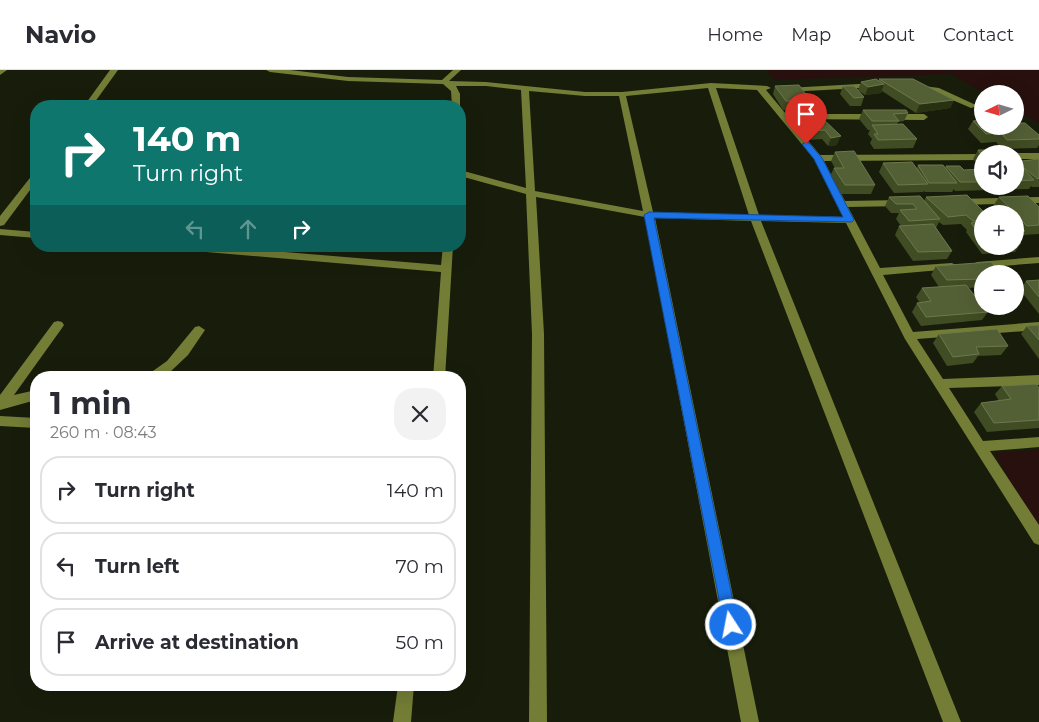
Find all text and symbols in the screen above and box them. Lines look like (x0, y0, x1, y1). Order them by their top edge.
text: Navio (25, 20, 96, 49)
text: Home (707, 24, 763, 46)
text: Map (791, 24, 831, 46)
text: About (859, 24, 915, 46)
text: Contact (943, 24, 1014, 46)
north arrow (974, 85, 1024, 135)
map controls (974, 85, 1024, 315)
pin (785, 93, 827, 144)
icon: arrive (792, 100, 820, 128)
text: 140 m (133, 117, 241, 160)
icon: right (50, 120, 115, 185)
button: sound (974, 145, 1024, 195)
text: Turn right (133, 160, 243, 187)
button: + (974, 205, 1024, 255)
icon: left (181, 215, 209, 243)
icon: ahead (234, 215, 262, 243)
icon: right (287, 215, 315, 243)
button: − (974, 265, 1024, 315)
text: 1 min (50, 385, 131, 422)
button: close (394, 388, 446, 440)
text: 260 m · 08:43 (50, 423, 157, 442)
icon: right (52, 476, 80, 504)
text: Turn right (95, 479, 195, 502)
text: 140 m (387, 479, 444, 502)
icon: left (52, 552, 80, 580)
text: Turn left (95, 555, 180, 578)
text: 70 m (395, 555, 444, 578)
position arrow (704, 598, 756, 650)
icon: arrive (52, 628, 80, 656)
text: Arrive at destination (95, 631, 299, 654)
text: 50 m (396, 631, 444, 654)

